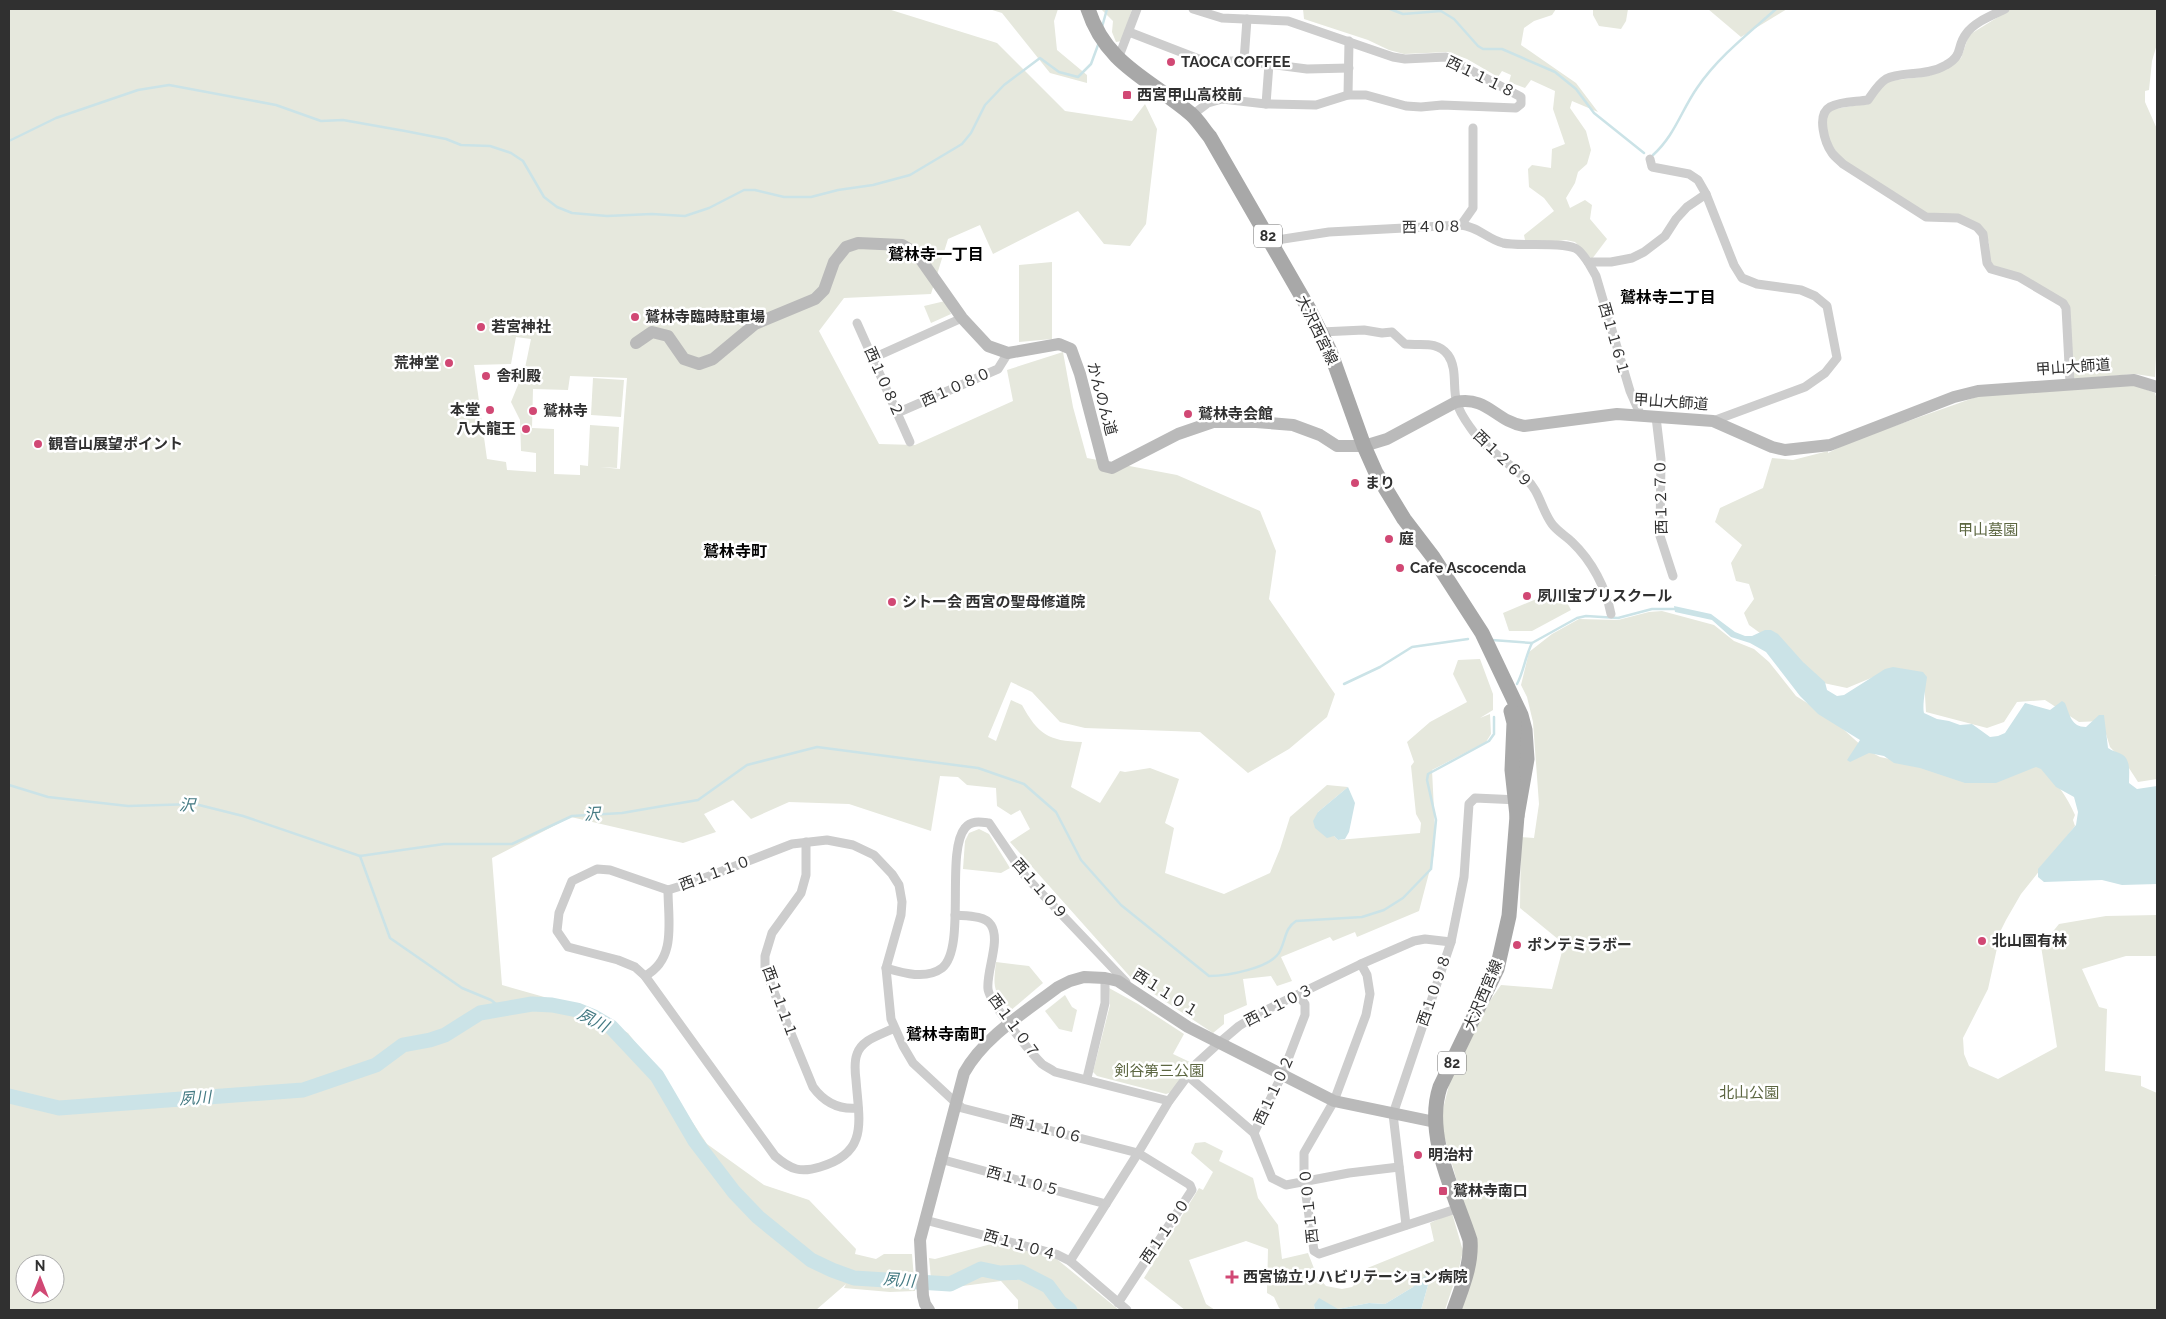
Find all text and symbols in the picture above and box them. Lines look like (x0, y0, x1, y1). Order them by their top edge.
street label: 西１１１８ (1443, 52, 1519, 102)
place label: TAOCA COFFEE (1181, 53, 1290, 71)
marker: TAOCA COFFEE (1165, 56, 1177, 68)
place label: 西宮甲山高校前 (1137, 86, 1242, 104)
marker: 西宮甲山高校前 (1121, 89, 1133, 101)
street label: 西４０８ (1402, 217, 1462, 237)
road number: 82 (1254, 225, 1282, 248)
district label: 鷲林寺一丁目 (888, 245, 984, 264)
district label: 鷲林寺二丁目 (1620, 288, 1716, 307)
street label: 大沢西宮線 (1292, 292, 1342, 368)
street label: 西１１６１ (1595, 300, 1633, 378)
place label: 鷲林寺臨時駐車場 (645, 308, 765, 326)
marker: 鷲林寺臨時駐車場 (629, 311, 641, 323)
place label: 若宮神社 (491, 318, 551, 336)
marker: 若宮神社 (475, 321, 487, 333)
street label: 西１０８２ (861, 344, 907, 420)
place label: 荒神堂 (394, 354, 439, 372)
street label: 甲山大師道 (2035, 355, 2111, 379)
marker: 荒神堂 (443, 357, 455, 369)
street label: かんのん道 (1084, 360, 1120, 438)
street label: 西１０８０ (918, 364, 994, 410)
place label: 舎利殿 (496, 367, 541, 385)
marker: 舎利殿 (480, 370, 492, 382)
street label: 甲山大師道 (1633, 390, 1709, 414)
place label: 本堂 (450, 401, 480, 419)
place label: 鷲林寺 (543, 402, 588, 420)
marker: 本堂 (484, 404, 496, 416)
marker: 鷲林寺 (527, 405, 539, 417)
place label: 鷲林寺会館 (1198, 405, 1273, 423)
marker: 鷲林寺会館 (1182, 408, 1194, 420)
place label: 八大龍王 (456, 420, 516, 438)
marker: 八大龍王 (520, 423, 532, 435)
street label: 西１２６９ (1470, 426, 1536, 492)
place label: 観音山展望ポイント (48, 435, 183, 453)
marker: 観音山展望ポイント (32, 438, 44, 450)
street label: 西１２７０ (1651, 459, 1671, 535)
place label: まり (1365, 474, 1395, 492)
marker: まり (1349, 477, 1361, 489)
park label: 甲山墓園 (1958, 521, 2018, 539)
place label: 庭 (1399, 530, 1414, 548)
marker: 庭 (1383, 533, 1395, 545)
district label: 鷲林寺町 (703, 542, 767, 561)
place label: Cafe Ascocenda (1410, 559, 1526, 577)
marker: Cafe Ascocenda (1394, 562, 1406, 574)
place label: 夙川宝プリスクール (1537, 587, 1672, 605)
marker: 夙川宝プリスクール (1521, 590, 1533, 602)
place label: シトー会 西宮の聖母修道院 (902, 593, 1086, 611)
marker: シトー会 西宮の聖母修道院 (886, 596, 898, 608)
water label: 沢 (179, 795, 197, 815)
water label: 沢 (584, 804, 602, 824)
street label: 西１１１０ (677, 852, 753, 894)
street label: 西１１０９ (1009, 855, 1071, 923)
place label: 北山国有林 (1992, 932, 2067, 950)
marker: 北山国有林 (1976, 935, 1988, 947)
place label: ポンテミラボー (1527, 936, 1632, 954)
marker: ポンテミラボー (1511, 939, 1523, 951)
street label: 西１０９８ (1413, 952, 1455, 1028)
street label: 大沢西宮線 (1460, 957, 1506, 1033)
street label: 西１１１１ (759, 964, 801, 1040)
street label: 西１１０１ (1130, 965, 1202, 1021)
street label: 西１１０３ (1241, 980, 1317, 1030)
street label: 西１１０７ (985, 990, 1043, 1062)
water label: 夙川 (574, 1004, 613, 1037)
district label: 鷲林寺南町 (906, 1025, 986, 1044)
street label: 西１１０２ (1250, 1052, 1298, 1128)
road number: 82 (1438, 1052, 1466, 1074)
park label: 剣谷第三公園 (1114, 1062, 1204, 1080)
park label: 北山公園 (1719, 1084, 1779, 1102)
water label: 夙川 (178, 1087, 214, 1109)
street label: 西１１０６ (1007, 1111, 1085, 1147)
place label: 明治村 (1428, 1146, 1473, 1164)
marker: 明治村 (1412, 1149, 1424, 1161)
street label: 西１１０５ (984, 1163, 1062, 1199)
street label: 西１１００ (1296, 1168, 1322, 1244)
place label: 鷲林寺南口 (1453, 1182, 1528, 1200)
marker: 鷲林寺南口 (1437, 1185, 1449, 1197)
street label: 西１１９０ (1137, 1195, 1193, 1267)
street label: 西１１０４ (981, 1226, 1059, 1264)
north arrow (15, 1254, 65, 1304)
text: N (35, 1258, 45, 1274)
place label: 西宮協立リハビリテーション病院 (1243, 1268, 1468, 1286)
water label: 夙川 (882, 1269, 918, 1291)
marker: 西宮協立リハビリテーション病院 (1225, 1270, 1239, 1284)

